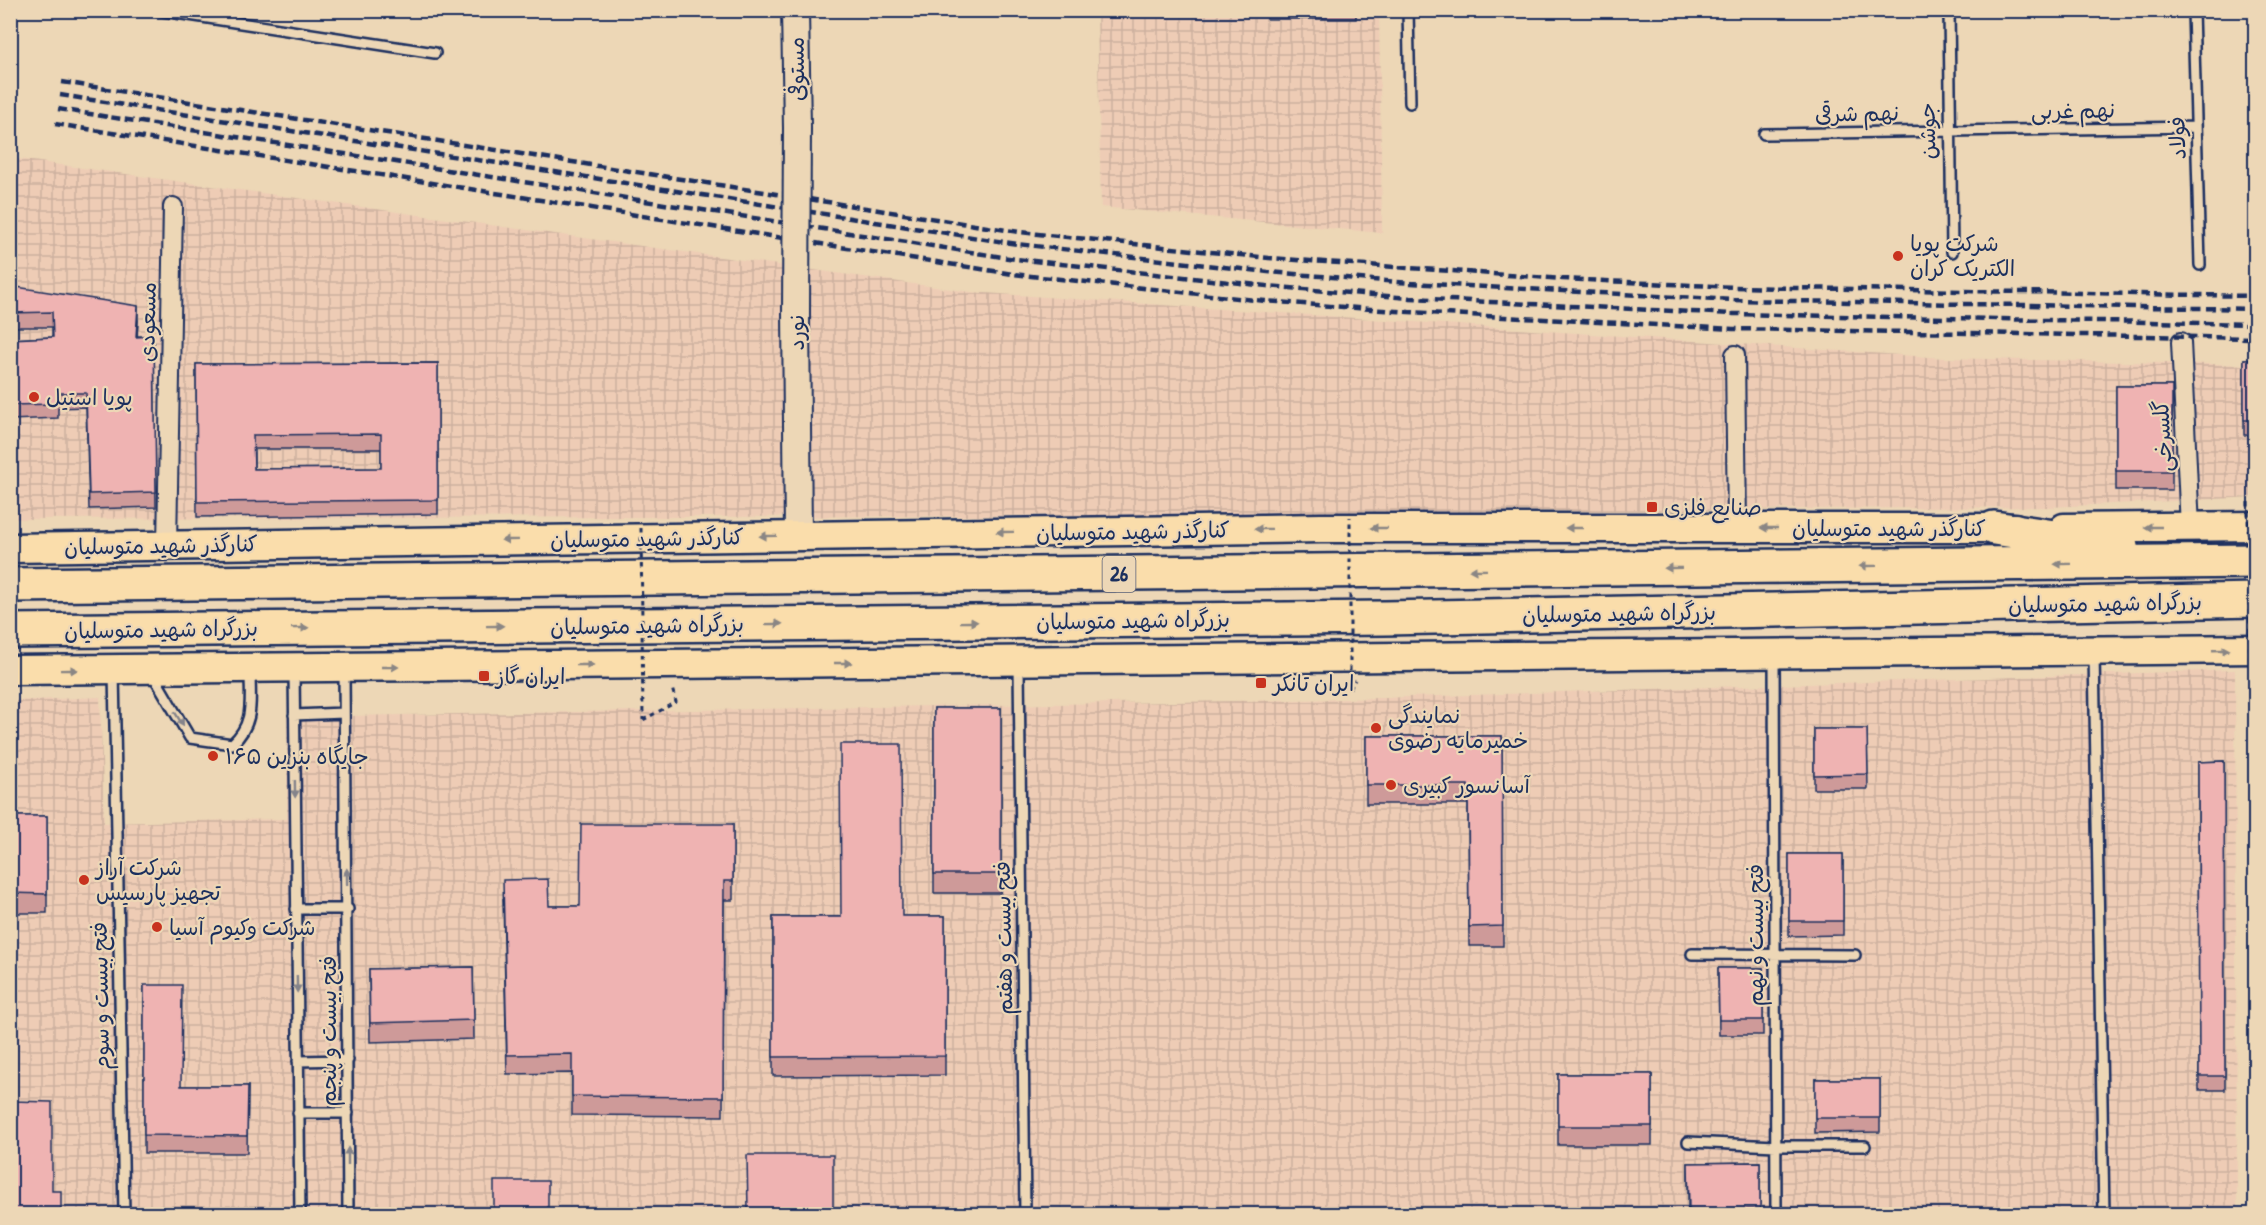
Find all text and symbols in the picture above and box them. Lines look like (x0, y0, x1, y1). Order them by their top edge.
street label: مستوفی (780, 36, 812, 102)
street label: نهم غربی (2031, 94, 2115, 128)
street label: نهم شرقی (1815, 97, 1899, 131)
street label: جوشن (1912, 102, 1942, 160)
street label: فولاد (2161, 116, 2193, 160)
place label: شرکت پویا الکتریک کران (1910, 228, 2015, 283)
marker: شرکت پویا الکتریک کران (1891, 249, 1905, 263)
street label: مسعودی (131, 282, 163, 362)
street label: نورد (781, 313, 811, 351)
place label: پویا استیل (46, 382, 133, 412)
marker: پویا استیل (27, 390, 41, 404)
street label: گلسرخی (2145, 399, 2179, 473)
place label: صنایع فلزی (1664, 492, 1762, 524)
marker: صنایع فلزی (1645, 500, 1659, 514)
street label: کنارگذر شهید متوسلیان (1792, 513, 1986, 543)
street label: کنارگذر شهید متوسلیان (1036, 514, 1230, 548)
street label: کنارگذر شهید متوسلیان (550, 521, 744, 555)
one-way arrow (1369, 523, 1388, 533)
one-way arrow (1564, 523, 1583, 533)
one-way arrow (1759, 523, 1778, 533)
one-way arrow (2143, 523, 2162, 532)
one-way arrow (1253, 524, 1272, 533)
street label: کنارگذر شهید متوسلیان (64, 528, 258, 562)
one-way arrow (995, 528, 1014, 537)
one-way arrow (758, 531, 777, 541)
one-way arrow (500, 535, 519, 545)
road number: 26 (1102, 556, 1136, 592)
one-way arrow (2054, 559, 2073, 569)
one-way arrow (1859, 561, 1878, 571)
one-way arrow (1664, 563, 1683, 573)
one-way arrow (1469, 566, 1488, 575)
street label: بزرگراه شهید متوسلیان (2008, 586, 2202, 620)
street label: بزرگراه شهید متوسلیان (1522, 596, 1716, 630)
street label: بزرگراه شهید متوسلیان (1036, 603, 1230, 637)
street label: بزرگراه شهید متوسلیان (550, 608, 744, 642)
street label: بزرگراه شهید متوسلیان (64, 612, 258, 646)
one-way arrow (959, 617, 978, 627)
one-way arrow (764, 619, 783, 629)
one-way arrow (485, 621, 504, 631)
one-way arrow (290, 623, 309, 633)
one-way arrow (2212, 645, 2231, 654)
one-way arrow (833, 658, 852, 668)
one-way arrow (575, 660, 594, 670)
place label: ایران گاز (494, 661, 565, 691)
one-way arrow (380, 662, 399, 672)
one-way arrow (59, 665, 78, 674)
place label: ایران تانکر (1271, 668, 1354, 698)
marker: ایران گاز (477, 669, 491, 683)
marker: ایران تانکر (1254, 676, 1268, 690)
place label: نمایندگی خمیرمایه رضوی (1388, 700, 1528, 755)
one-way arrow (174, 711, 184, 728)
marker: نمایندگی خمیرمایه رضوی (1369, 721, 1383, 735)
place label: جایگاه بنزین ۱۶۵ (225, 741, 369, 771)
marker: جایگاه بنزین ۱۶۵ (206, 749, 220, 763)
place label: آسانسور کبیری (1403, 770, 1532, 800)
marker: آسانسور کبیری (1384, 778, 1398, 792)
one-way arrow (290, 780, 300, 799)
place label: شرکت آراز تجهیز پارسیس (94, 852, 221, 907)
street label: فتح بیست و هفتم (987, 861, 1021, 1015)
street label: فتح بیست و نهم (1740, 864, 1772, 1006)
one-way arrow (342, 868, 352, 887)
marker: شرکت آراز تجهیز پارسیس (77, 873, 91, 887)
place label: شرکت وکیوم آسیا (169, 912, 316, 945)
marker: شرکت وکیوم آسیا (150, 920, 164, 934)
street label: فتح بیست و سوم (84, 921, 119, 1070)
street label: فتح بیست و پنجم (313, 956, 345, 1106)
one-way arrow (293, 975, 302, 994)
one-way arrow (343, 1147, 353, 1166)

